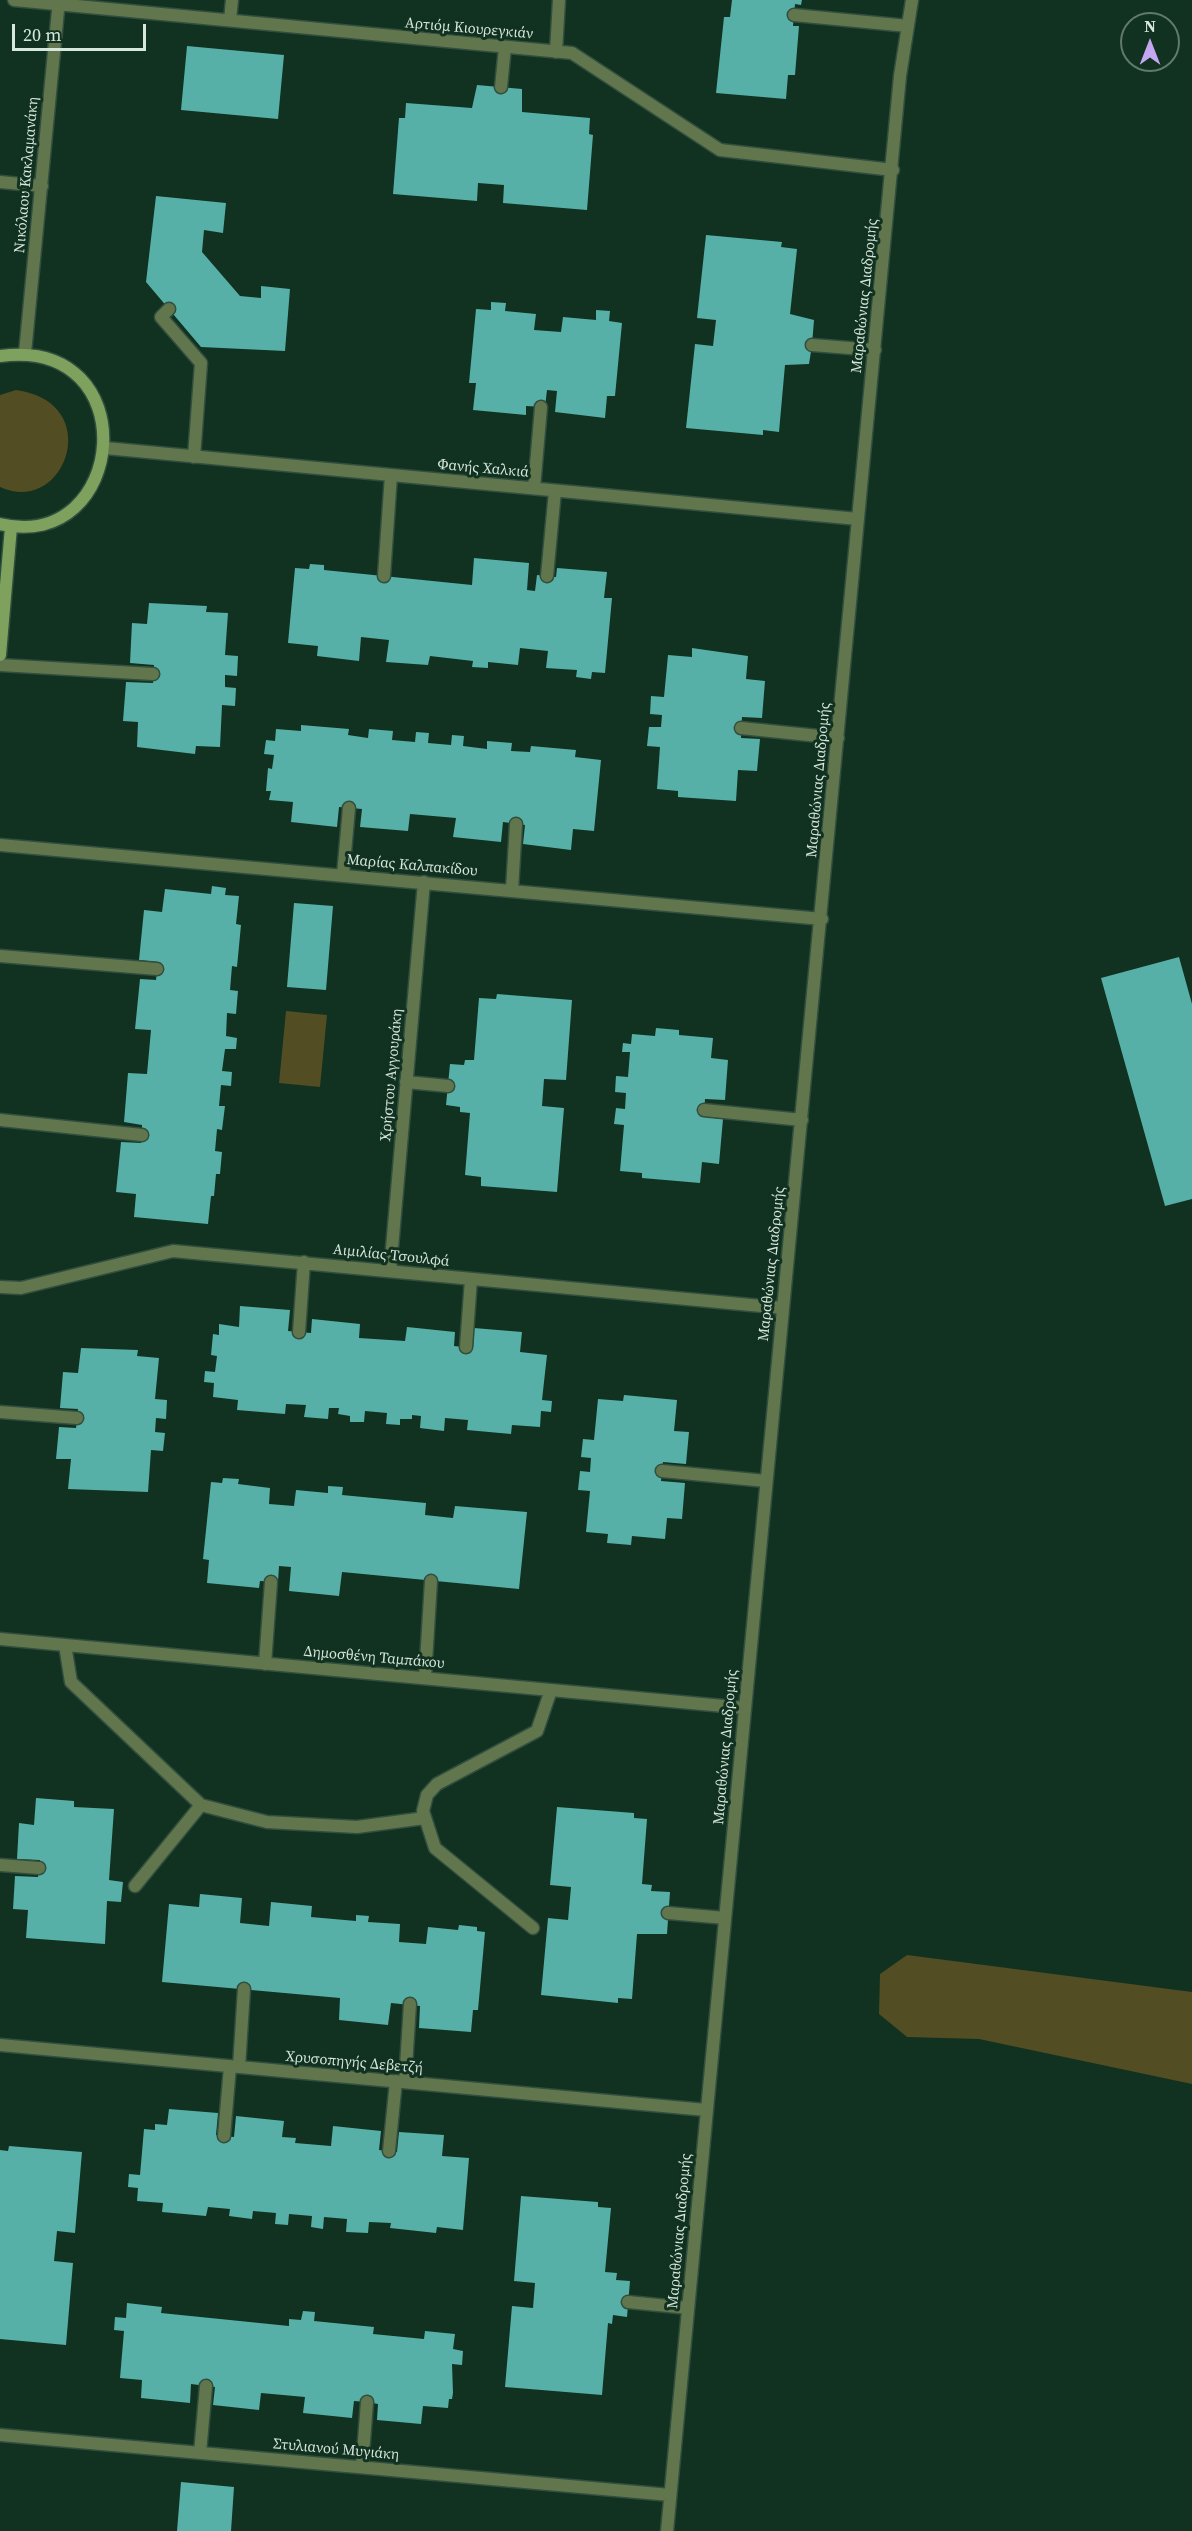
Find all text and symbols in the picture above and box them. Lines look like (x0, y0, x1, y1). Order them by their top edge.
scale bar (15, 12, 148, 50)
north arrow (1120, 12, 1180, 72)
street label: Αρτιόμ Κιουρεγκιάν (404, 14, 534, 44)
text: N (1144, 15, 1156, 37)
text: 20 m (23, 22, 61, 47)
street label: Νικόλαου Κακλαμανάκη (11, 96, 43, 254)
street label: Μαραθώνιας Διαδρομής (848, 218, 882, 374)
street label: Φανής Χαλκιά (437, 456, 529, 482)
street label: Μαραθώνιας Διαδρομής (803, 702, 835, 858)
street label: Μαρίας Καλπακίδου (346, 851, 478, 881)
street label: Χρήστου Αγγουράκη (377, 1008, 407, 1142)
street label: Μαραθώνιας Διαδρομής (755, 1186, 789, 1342)
street label: Αιμιλίας Τσουλφά (332, 1241, 450, 1271)
street label: Δημοσθένη Ταμπάκου (303, 1643, 445, 1673)
street label: Μαραθώνιας Διαδρομής (710, 1669, 742, 1825)
street label: Χρυσοπηγής Δεβετζή (284, 2048, 424, 2078)
street label: Μαραθώνιας Διαδρομής (664, 2153, 696, 2309)
street label: Στυλιανού Μυγιάκη (272, 2436, 400, 2464)

